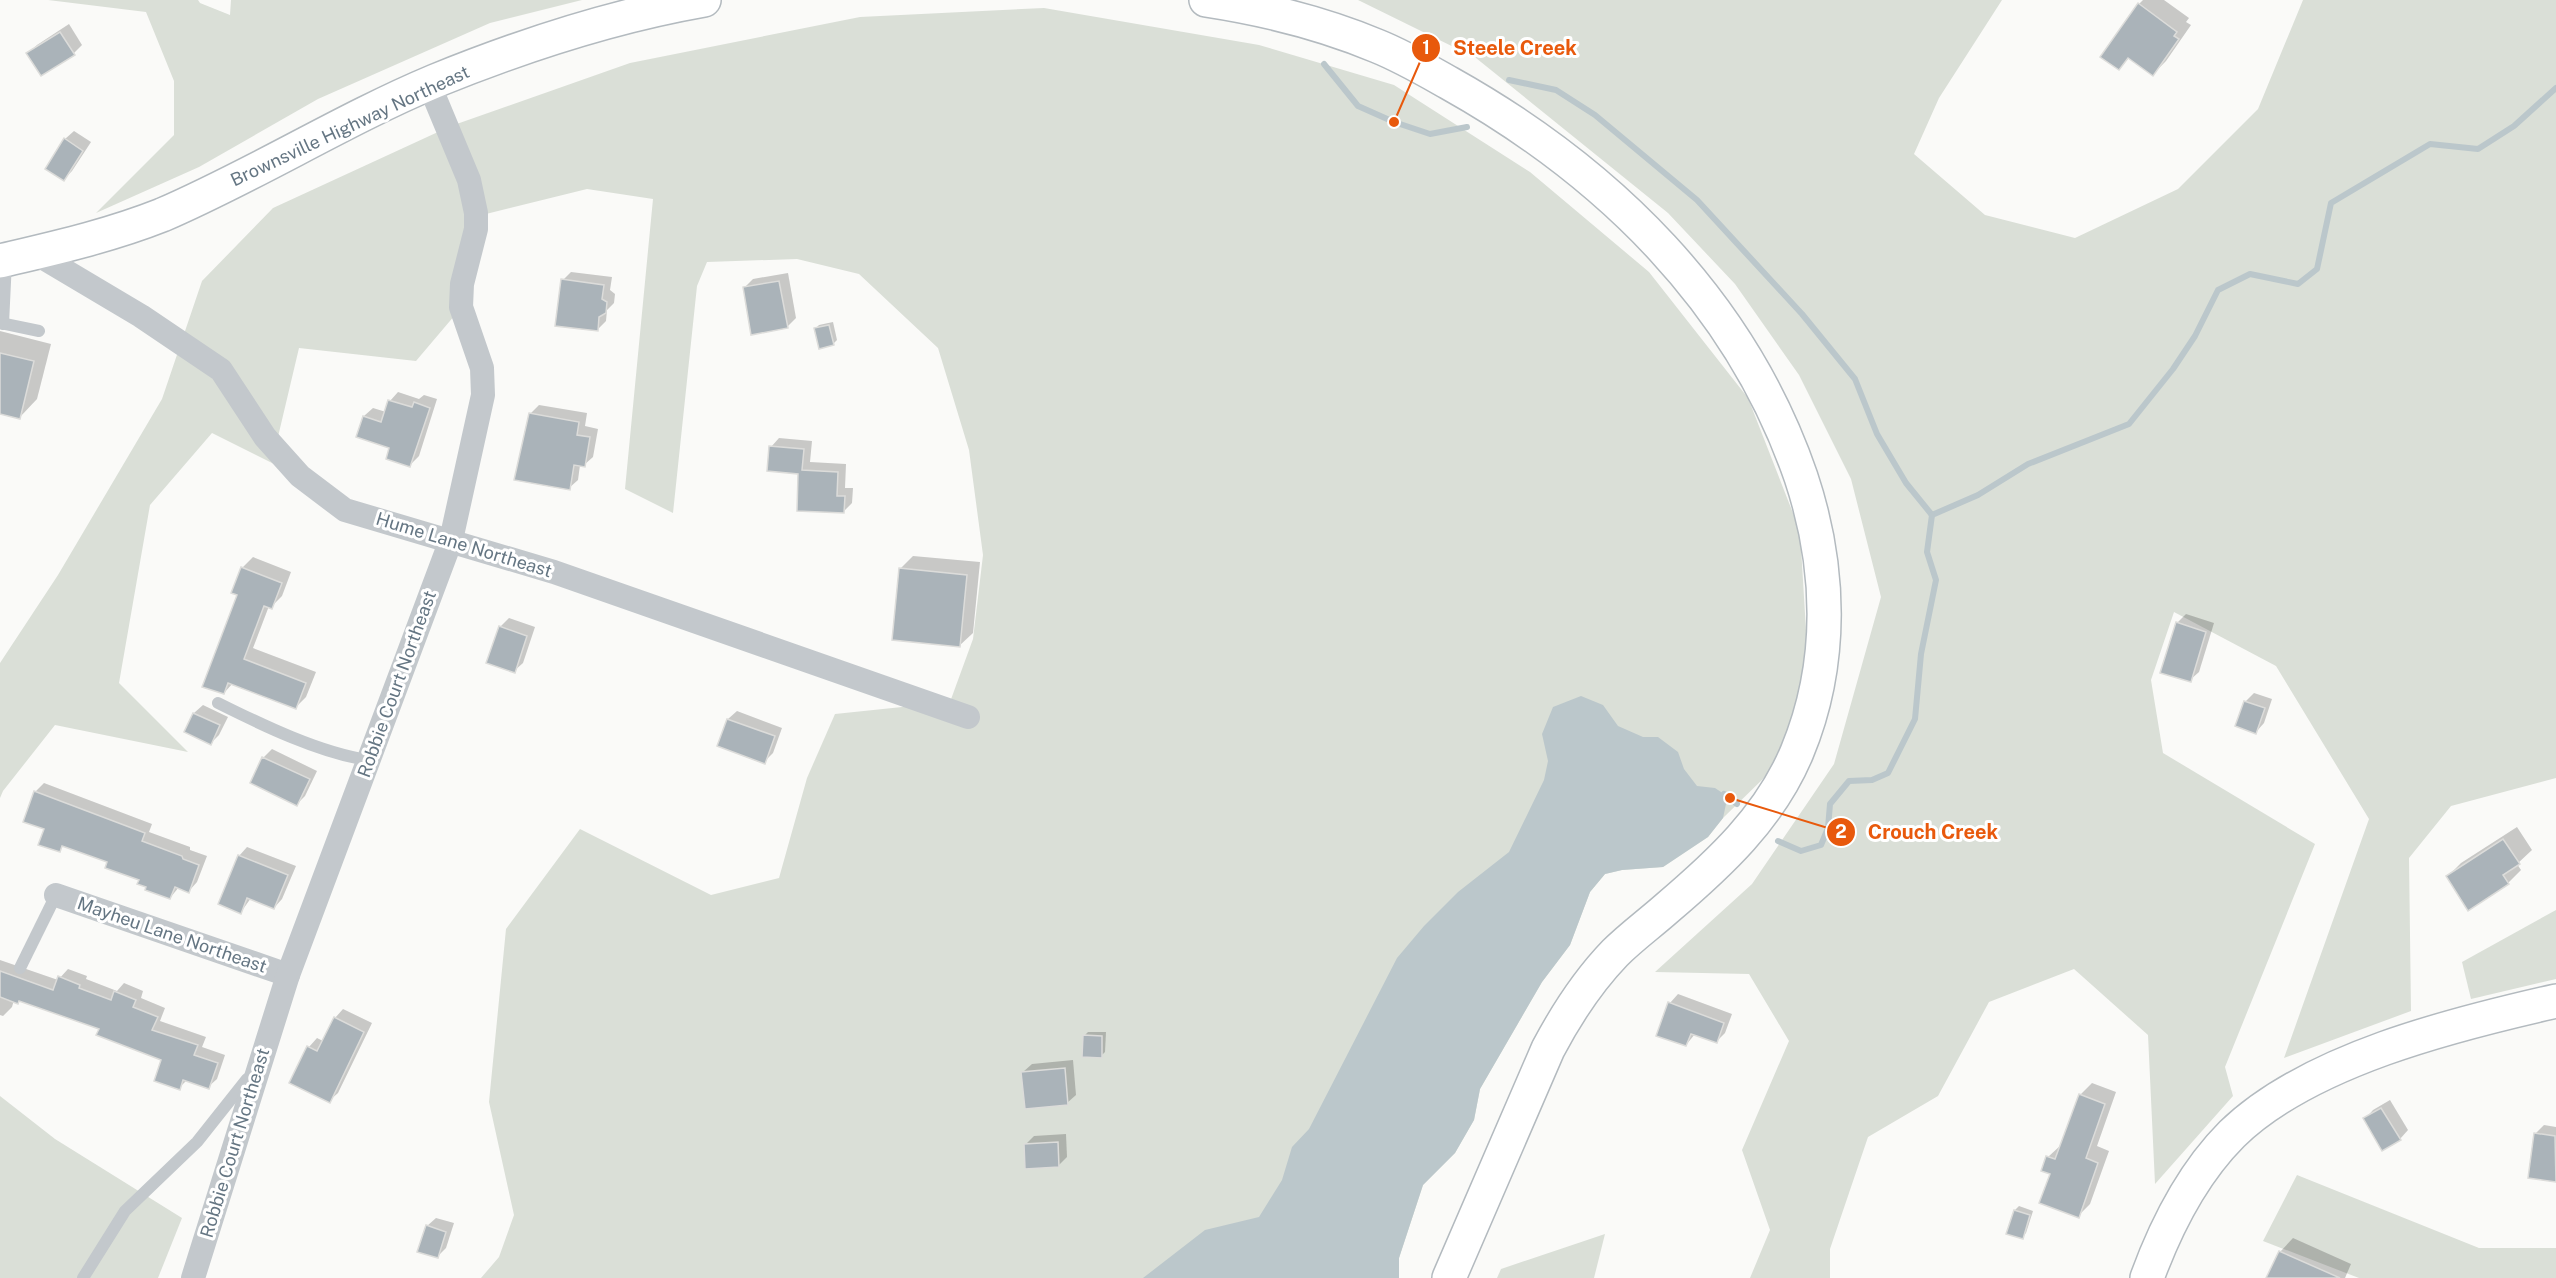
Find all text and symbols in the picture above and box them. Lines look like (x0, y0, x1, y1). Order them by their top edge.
callout: Steele Creek (1411, 29, 1589, 67)
text: Steele Creek (1453, 36, 1577, 60)
text: 1 (1422, 37, 1430, 58)
street label: Brownsville Highway Northeast (227, 61, 473, 190)
street label: Hume Lane Northeast (374, 508, 555, 581)
street label: Robbie Court Northeast (353, 588, 440, 780)
callout: Crouch Creek (1826, 813, 2011, 851)
text: Crouch Creek (1868, 820, 1999, 844)
text: 2 (1835, 821, 1847, 842)
street label: Mayheu Lane Northeast (75, 892, 270, 977)
street label: Robbie Court Northeast (196, 1045, 273, 1240)

